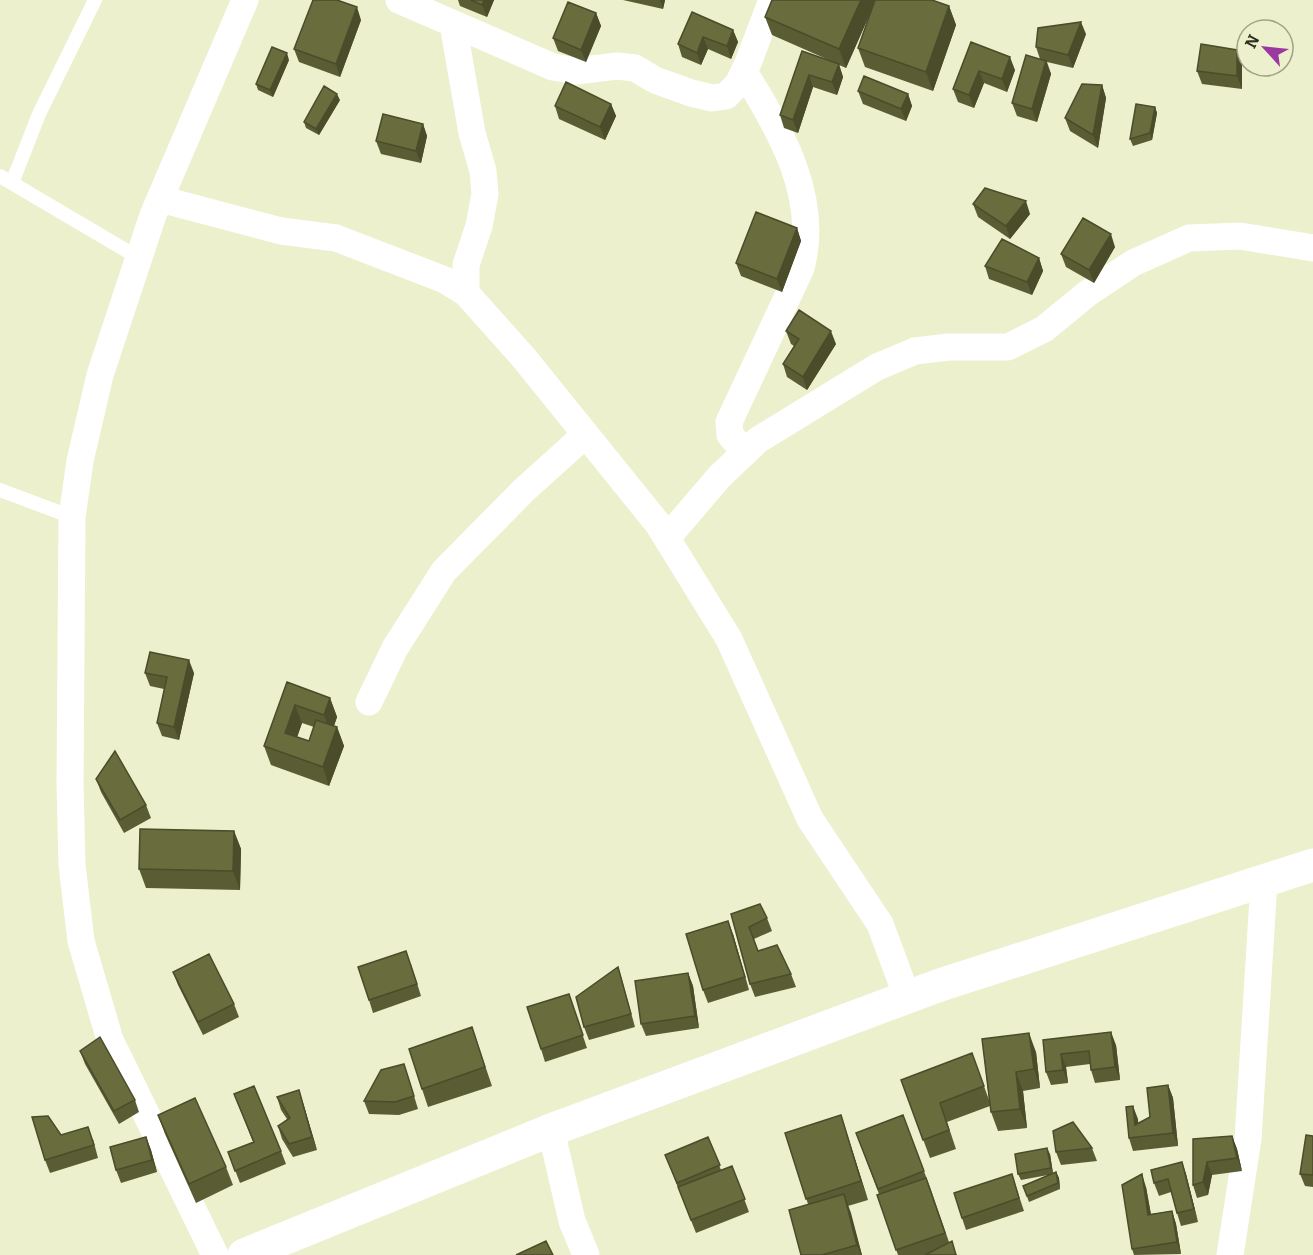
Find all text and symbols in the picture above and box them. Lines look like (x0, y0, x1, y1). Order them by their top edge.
north arrow (1235, 18, 1295, 78)
text: N (1241, 32, 1263, 51)

